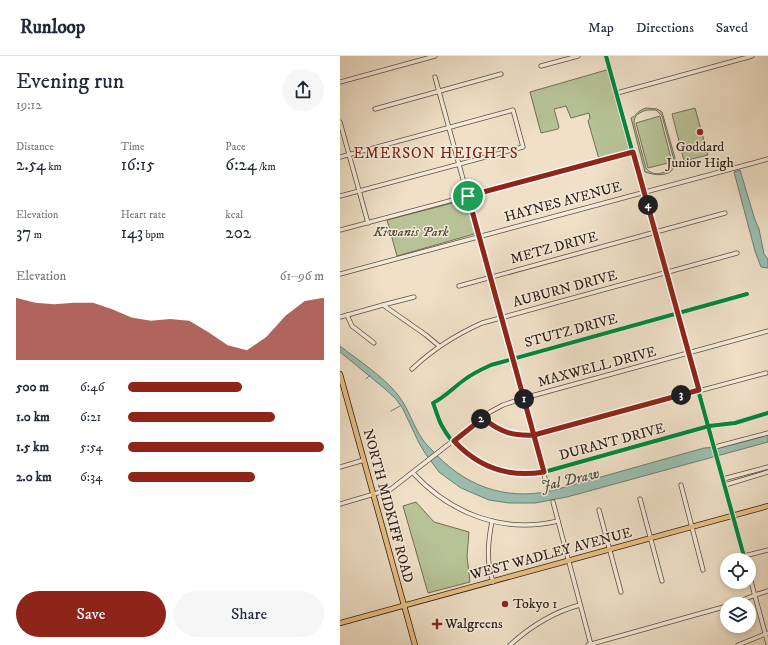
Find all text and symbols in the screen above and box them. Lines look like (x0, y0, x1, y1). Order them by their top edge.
text: Runloop (20, 16, 85, 39)
text: Map (588, 19, 614, 37)
text: Directions (636, 19, 694, 37)
text: Saved (716, 19, 748, 37)
text: Evening run (16, 68, 124, 95)
button: share (282, 69, 324, 111)
text: 19:12 (16, 97, 42, 113)
marker: Goddard Junior High (695, 127, 705, 137)
place label: Goddard Junior High (664, 138, 734, 172)
text: Distance (16, 140, 54, 154)
text: Time (121, 140, 145, 154)
text: Pace (225, 140, 246, 154)
district label: EMERSON HEIGHTS (353, 144, 519, 163)
text: 2.54 (16, 154, 46, 176)
text: 16:15 (121, 154, 155, 176)
text: 6:24 (225, 154, 257, 176)
text: km (46, 160, 62, 174)
text: /km (257, 160, 276, 174)
street label: HAYNES AVENUE (502, 178, 624, 226)
pin (451, 179, 485, 213)
icon: arrive (457, 185, 479, 207)
pin: 4 (638, 195, 658, 215)
text: 4 (645, 198, 651, 212)
text: Elevation (16, 208, 59, 222)
text: Heart rate (121, 208, 166, 222)
text: kcal (225, 208, 243, 222)
text: 37 (16, 222, 31, 244)
text: 143 (121, 222, 143, 244)
text: 202 (225, 222, 251, 244)
park label: Kiwanis Park (372, 223, 449, 241)
text: m (31, 228, 42, 242)
text: bpm (143, 228, 164, 242)
street label: METZ DRIVE (508, 228, 600, 268)
street label: AUBURN DRIVE (511, 266, 619, 312)
text: Elevation (16, 268, 66, 284)
text: 61–96 m (280, 268, 324, 284)
street label: STUTZ DRIVE (523, 310, 620, 352)
street label: MAXWELL DRIVE (536, 343, 658, 391)
text: 500 m (16, 379, 49, 395)
text: 6:46 (80, 379, 104, 395)
pin: 3 (671, 385, 691, 405)
text: 3 (679, 388, 683, 402)
pin: 1 (514, 389, 534, 409)
text: 1 (522, 392, 526, 406)
text: 1.0 km (16, 409, 50, 425)
text: 6:21 (80, 409, 101, 425)
pin: 2 (471, 409, 491, 429)
text: 2 (478, 412, 484, 426)
street label: DURANT DRIVE (557, 419, 667, 465)
street label: NORTH MIDKIFF ROAD (359, 427, 417, 585)
text: 1.5 km (16, 439, 49, 455)
text: 5:54 (80, 439, 103, 455)
water label: Jal Draw (539, 464, 602, 496)
text: 2.0 km (16, 469, 52, 485)
text: 6:34 (80, 469, 103, 485)
street label: WEST WADLEY AVENUE (467, 524, 634, 585)
map controls (720, 553, 756, 633)
button: locate (720, 553, 756, 589)
button: Save (16, 591, 166, 637)
button: Share (174, 591, 324, 637)
place label: Tokyo 1 (513, 595, 557, 613)
button: layers (720, 597, 756, 633)
marker: Tokyo 1 (500, 599, 510, 609)
place label: Walgreens (444, 615, 503, 633)
marker: Walgreens (432, 619, 442, 629)

